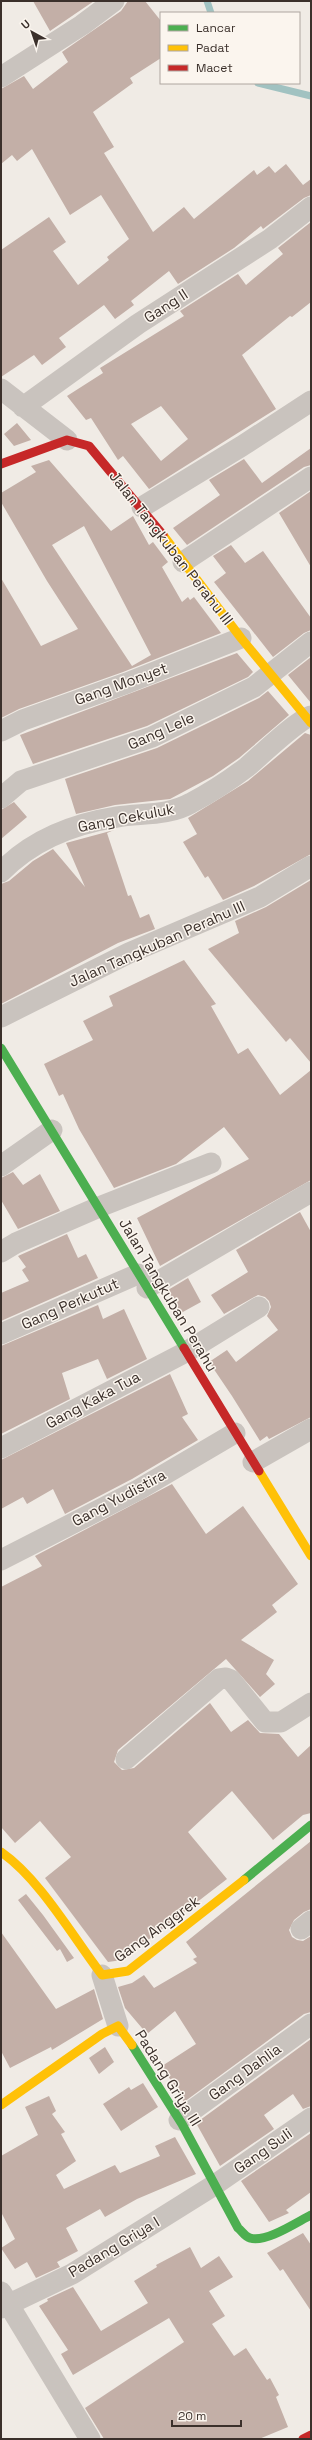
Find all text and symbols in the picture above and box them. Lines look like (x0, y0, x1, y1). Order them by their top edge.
north arrow (12, 12, 52, 52)
legend (160, 12, 300, 84)
text: U (18, 17, 33, 32)
text: Lancar (196, 20, 236, 36)
text: Padat (196, 40, 230, 56)
text: Macet (196, 60, 233, 76)
street label: Gang II (140, 284, 191, 327)
street label: Jalan Tangkuban Perahu III (105, 467, 238, 629)
street label: Gang Monyet (72, 658, 170, 709)
street label: Gang Lele (125, 707, 197, 754)
street label: Gang Cekuluk (76, 799, 176, 836)
street label: Jalan Tangkuban Perahu III (66, 896, 248, 991)
street label: Jalan Tangkuban Perahu (115, 1215, 222, 1375)
street label: Gang Perkutut (18, 1274, 122, 1334)
street label: Gang Kaka Tua (42, 1366, 144, 1432)
street label: Gang Yudistira (68, 1465, 169, 1530)
street label: Gang Anggrek (110, 1891, 203, 1966)
street label: Padang Griya III (131, 2026, 206, 2129)
street label: Gang Dahlia (205, 2039, 285, 2104)
street label: Gang Suli (230, 2124, 296, 2178)
street label: Padang Griya I (65, 2212, 163, 2281)
scale bar (172, 2402, 241, 2428)
text: 20 m (178, 2408, 206, 2424)

